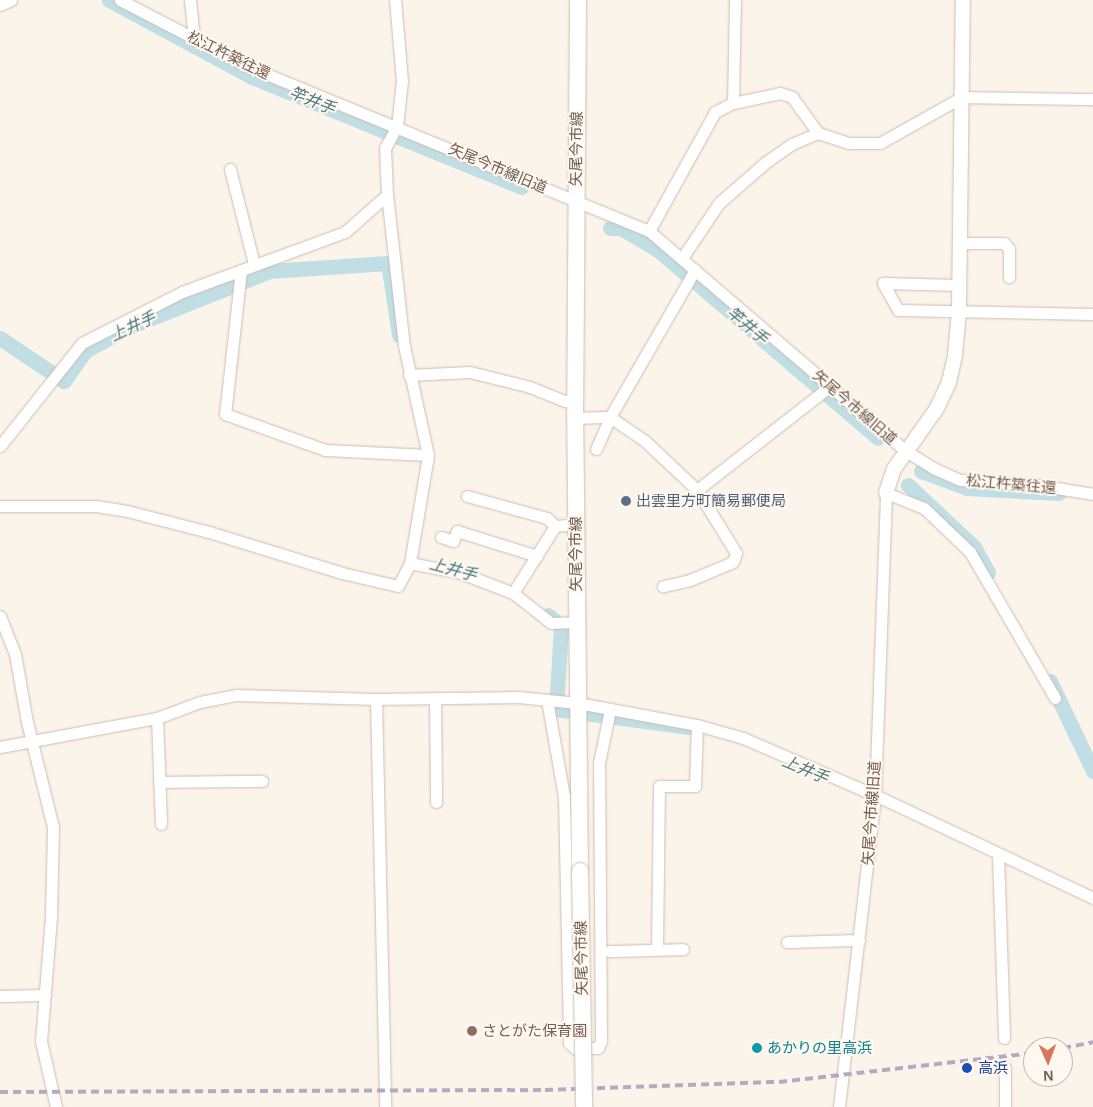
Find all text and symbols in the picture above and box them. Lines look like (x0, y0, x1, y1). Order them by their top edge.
street label: 松江杵築往還 (185, 27, 273, 83)
water label: 竿井手 (286, 83, 338, 119)
street label: 矢尾今市線 (566, 111, 586, 187)
street label: 矢尾今市線旧道 (446, 139, 550, 197)
water label: 竿井手 (722, 303, 772, 349)
water label: 上井手 (107, 308, 159, 346)
street label: 矢尾今市線旧道 (809, 366, 901, 448)
street label: 松江杵築往還 (965, 471, 1057, 497)
place label: 出雲里方町簡易郵便局 (636, 492, 786, 510)
marker: 出雲里方町簡易郵便局 (620, 495, 632, 507)
street label: 矢尾今市線 (567, 517, 585, 591)
water label: 上井手 (427, 555, 479, 585)
water label: 上井手 (779, 752, 831, 788)
street label: 矢尾今市線旧道 (858, 760, 884, 866)
street label: 矢尾今市線 (571, 920, 591, 996)
place label: さとがた保育園 (482, 1022, 587, 1040)
marker: さとがた保育園 (466, 1025, 478, 1037)
north arrow (1023, 1037, 1073, 1087)
place label: あかりの里高浜 (767, 1039, 872, 1057)
marker: あかりの里高浜 (751, 1042, 763, 1054)
place label: 高浜 (978, 1059, 1008, 1077)
marker: 高浜 (960, 1061, 974, 1075)
text: N (1043, 1068, 1054, 1084)

